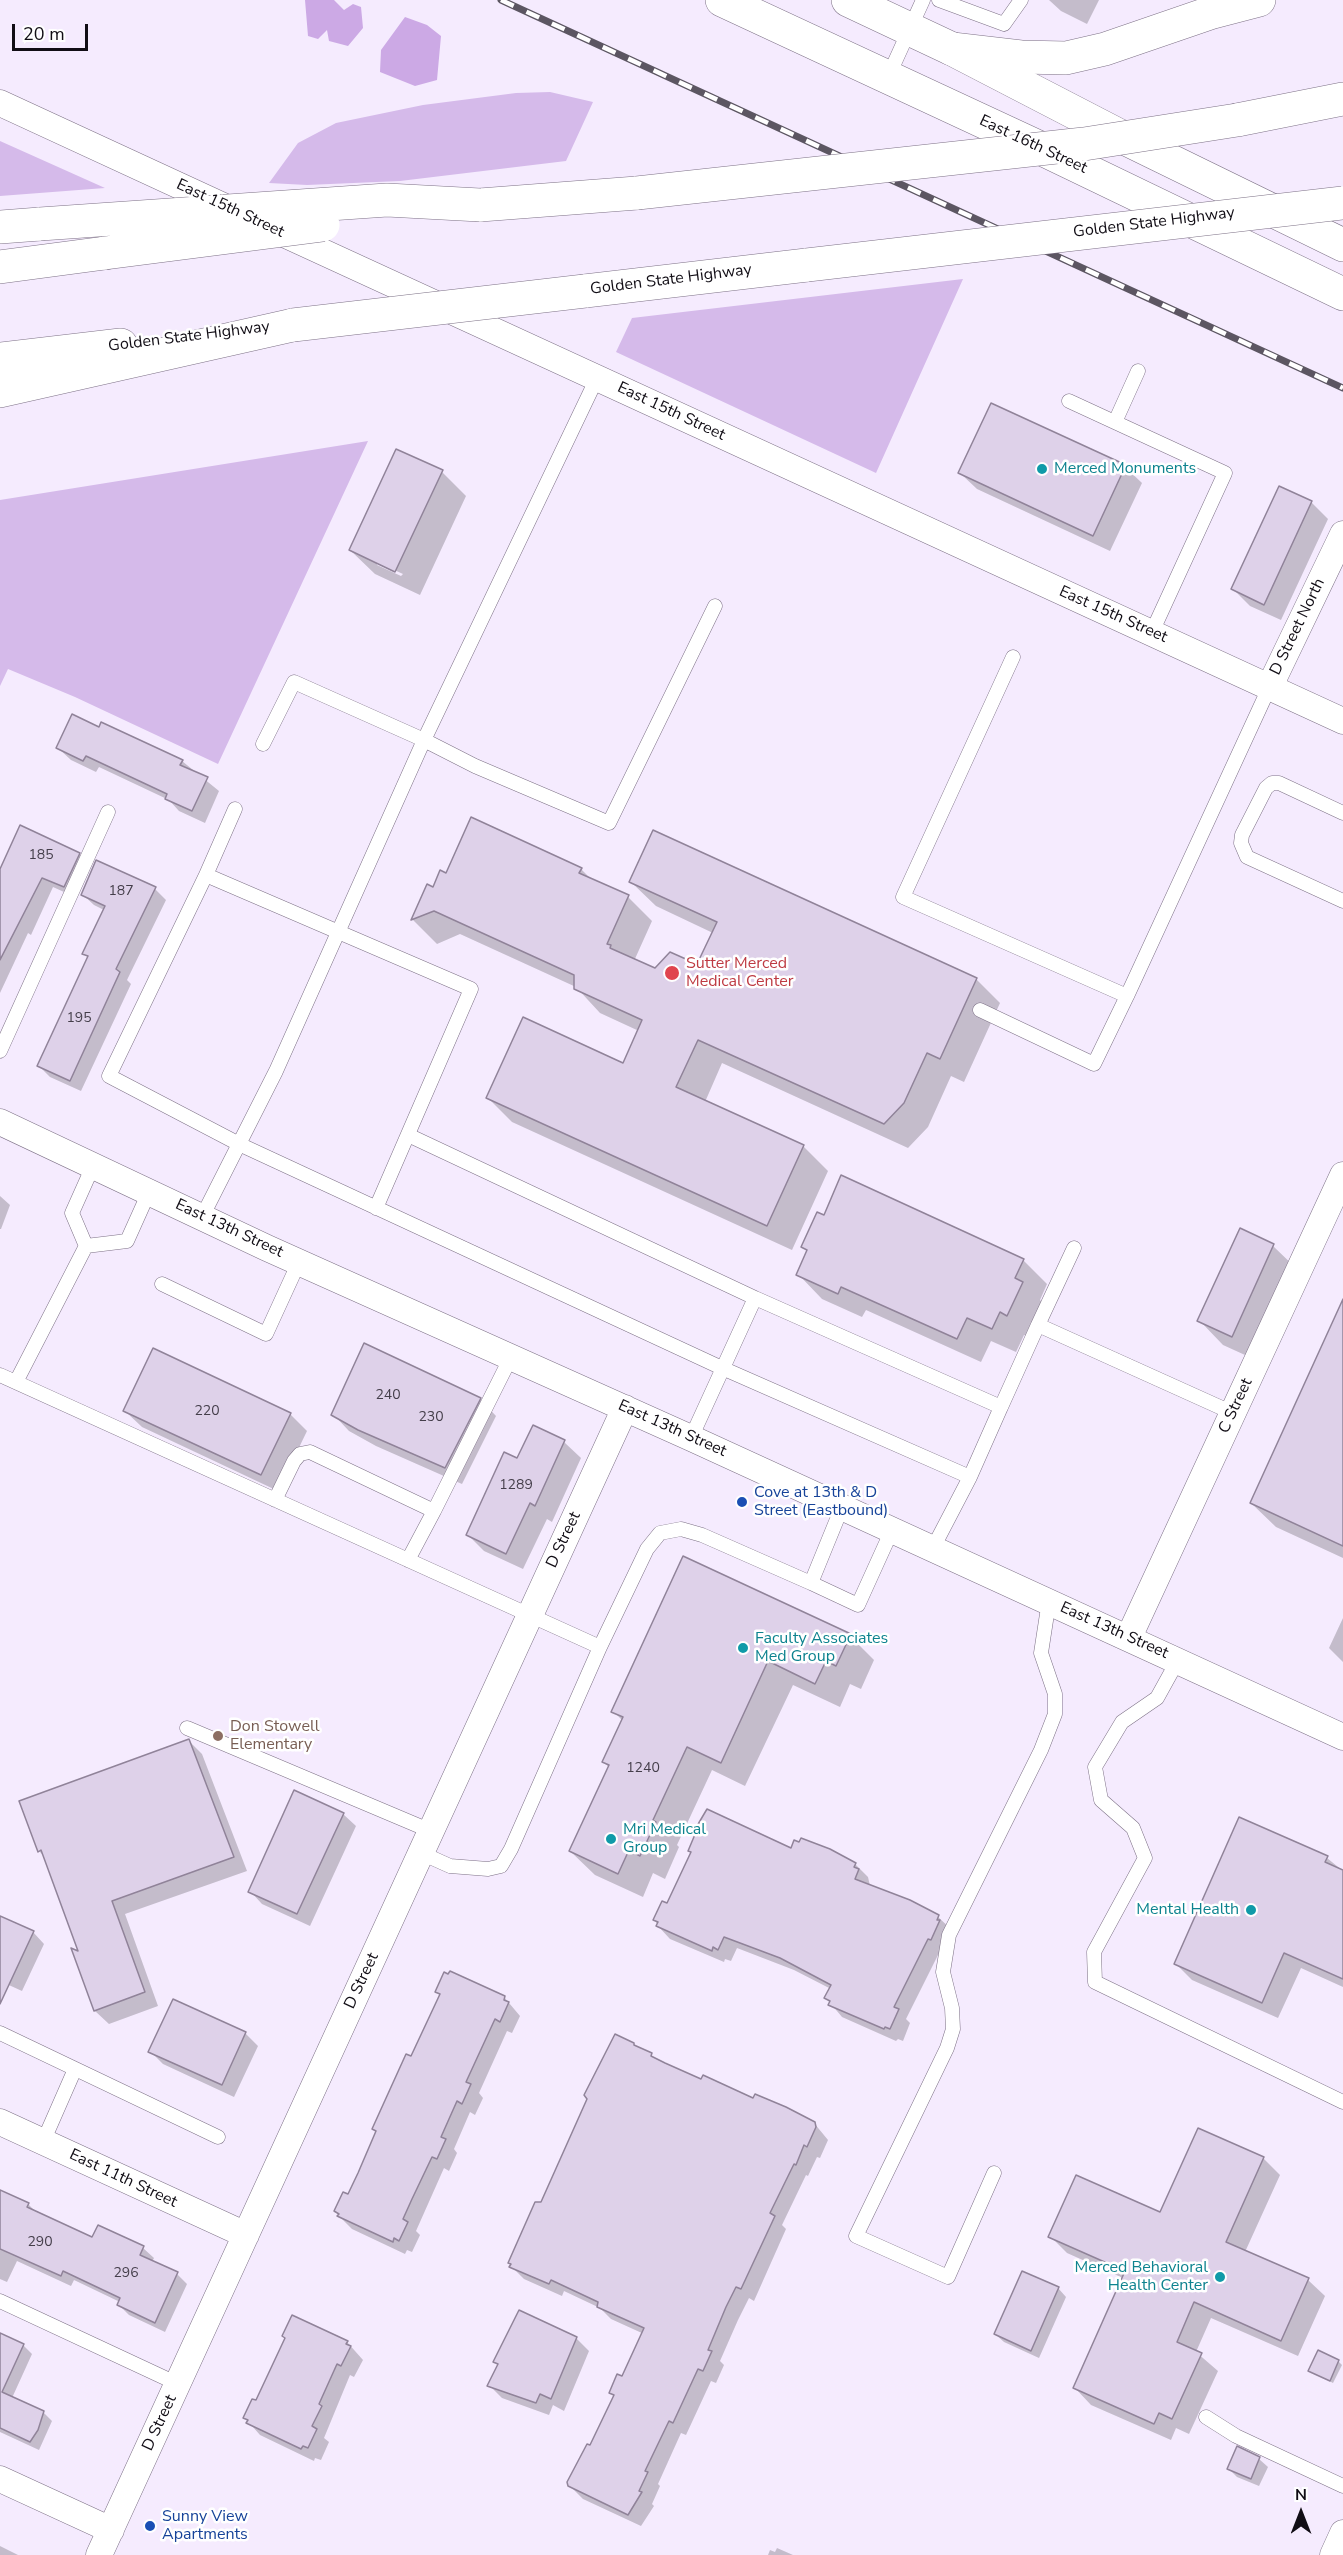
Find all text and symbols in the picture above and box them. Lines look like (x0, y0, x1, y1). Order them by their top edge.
scale bar (15, 12, 92, 50)
text: 20 m (23, 22, 65, 46)
street label: East 16th Street (976, 112, 1090, 178)
street label: East 15th Street (173, 176, 287, 242)
street label: Golden State Highway (1072, 204, 1236, 242)
street label: Golden State Highway (589, 261, 753, 299)
street label: Golden State Highway (107, 318, 271, 356)
street label: East 15th Street (614, 379, 728, 445)
place label: Merced Monuments (1054, 459, 1196, 479)
marker: Merced Monuments (1035, 462, 1049, 476)
street label: D Street North (1266, 575, 1330, 679)
street label: East 15th Street (1056, 583, 1170, 647)
house number: 185 (28, 848, 54, 864)
house number: 187 (108, 884, 134, 900)
place label: Sutter Merced Medical Center (686, 954, 793, 992)
marker: Sutter Merced Medical Center (663, 964, 681, 982)
house number: 195 (66, 1011, 92, 1027)
street label: East 13th Street (172, 1196, 286, 1262)
street label: C Street (1215, 1375, 1257, 1437)
house number: 240 (375, 1388, 401, 1404)
street label: East 13th Street (615, 1397, 729, 1461)
house number: 220 (194, 1404, 220, 1420)
house number: 230 (418, 1410, 444, 1426)
house number: 1289 (499, 1478, 533, 1494)
place label: Cove at 13th & D Street (Eastbound) (754, 1483, 888, 1521)
marker: Cove at 13th & D Street (Eastbound) (735, 1495, 749, 1509)
street label: D Street (543, 1509, 585, 1571)
street label: East 13th Street (1057, 1599, 1171, 1663)
place label: Faculty Associates Med Group (755, 1629, 888, 1667)
marker: Faculty Associates Med Group (736, 1641, 750, 1655)
place label: Don Stowell Elementary (230, 1717, 319, 1755)
marker: Don Stowell Elementary (211, 1729, 225, 1743)
house number: 1240 (626, 1761, 660, 1777)
place label: Mri Medical Group (623, 1820, 706, 1858)
marker: Mri Medical Group (604, 1832, 618, 1846)
place label: Mental Health (1136, 1900, 1239, 1920)
marker: Mental Health (1244, 1903, 1258, 1917)
street label: D Street (341, 1950, 383, 2012)
street label: East 11th Street (66, 2146, 180, 2212)
house number: 290 (27, 2235, 53, 2251)
place label: Merced Behavioral Health Center (1074, 2258, 1208, 2296)
house number: 296 (113, 2266, 139, 2282)
marker: Merced Behavioral Health Center (1213, 2270, 1227, 2284)
street label: D Street (139, 2392, 181, 2454)
north arrow (1271, 2483, 1331, 2543)
text: N (1295, 2484, 1307, 2506)
place label: Sunny View Apartments (162, 2507, 248, 2545)
marker: Sunny View Apartments (143, 2519, 157, 2533)

